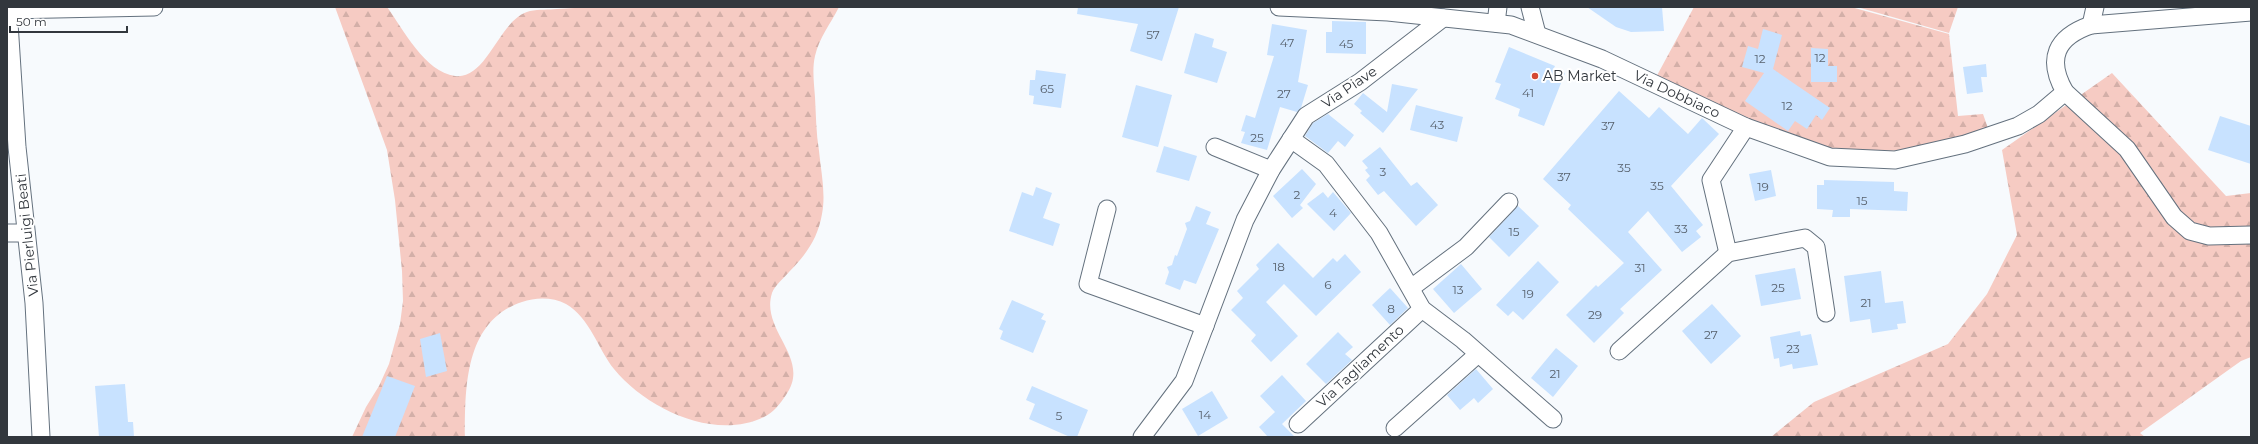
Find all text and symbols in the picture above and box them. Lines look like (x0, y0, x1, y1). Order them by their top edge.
scale bar (10, 8, 127, 34)
text: 50 m (16, 14, 47, 29)
house number: 57 (1146, 27, 1160, 42)
house number: 47 (1280, 35, 1294, 50)
house number: 45 (1339, 36, 1354, 51)
house number: 12 (1814, 50, 1826, 65)
house number: 12 (1754, 51, 1766, 66)
street label: Via Piave (1318, 62, 1380, 112)
street label: Via Dobbiaco (1631, 66, 1723, 122)
place label: AB Market (1543, 67, 1617, 85)
marker: AB Market (1530, 71, 1540, 81)
house number: 65 (1040, 81, 1054, 96)
house number: 41 (1522, 85, 1534, 100)
house number: 27 (1277, 86, 1291, 101)
house number: 12 (1781, 98, 1793, 113)
house number: 43 (1430, 117, 1444, 132)
house number: 37 (1601, 118, 1615, 133)
house number: 25 (1250, 130, 1264, 145)
house number: 35 (1617, 160, 1631, 175)
house number: 3 (1380, 164, 1387, 179)
house number: 37 (1557, 169, 1571, 184)
street label: Via Pierluigi Beati (12, 173, 42, 297)
house number: 35 (1650, 178, 1664, 193)
house number: 19 (1757, 179, 1769, 194)
house number: 2 (1294, 187, 1301, 202)
house number: 15 (1856, 193, 1868, 208)
house number: 4 (1329, 205, 1337, 220)
house number: 33 (1674, 221, 1688, 236)
house number: 15 (1508, 224, 1520, 239)
house number: 18 (1273, 259, 1285, 274)
house number: 31 (1634, 260, 1646, 275)
house number: 6 (1324, 277, 1332, 292)
house number: 25 (1771, 280, 1785, 295)
house number: 13 (1452, 282, 1464, 297)
house number: 19 (1522, 286, 1534, 301)
house number: 21 (1860, 295, 1872, 310)
house number: 8 (1387, 301, 1395, 316)
house number: 29 (1588, 307, 1602, 322)
street label: Via Tagliamento (1312, 321, 1408, 411)
house number: 27 (1704, 327, 1718, 342)
house number: 23 (1786, 341, 1800, 356)
house number: 21 (1549, 366, 1561, 381)
house number: 14 (1199, 407, 1211, 422)
house number: 5 (1056, 408, 1063, 423)

